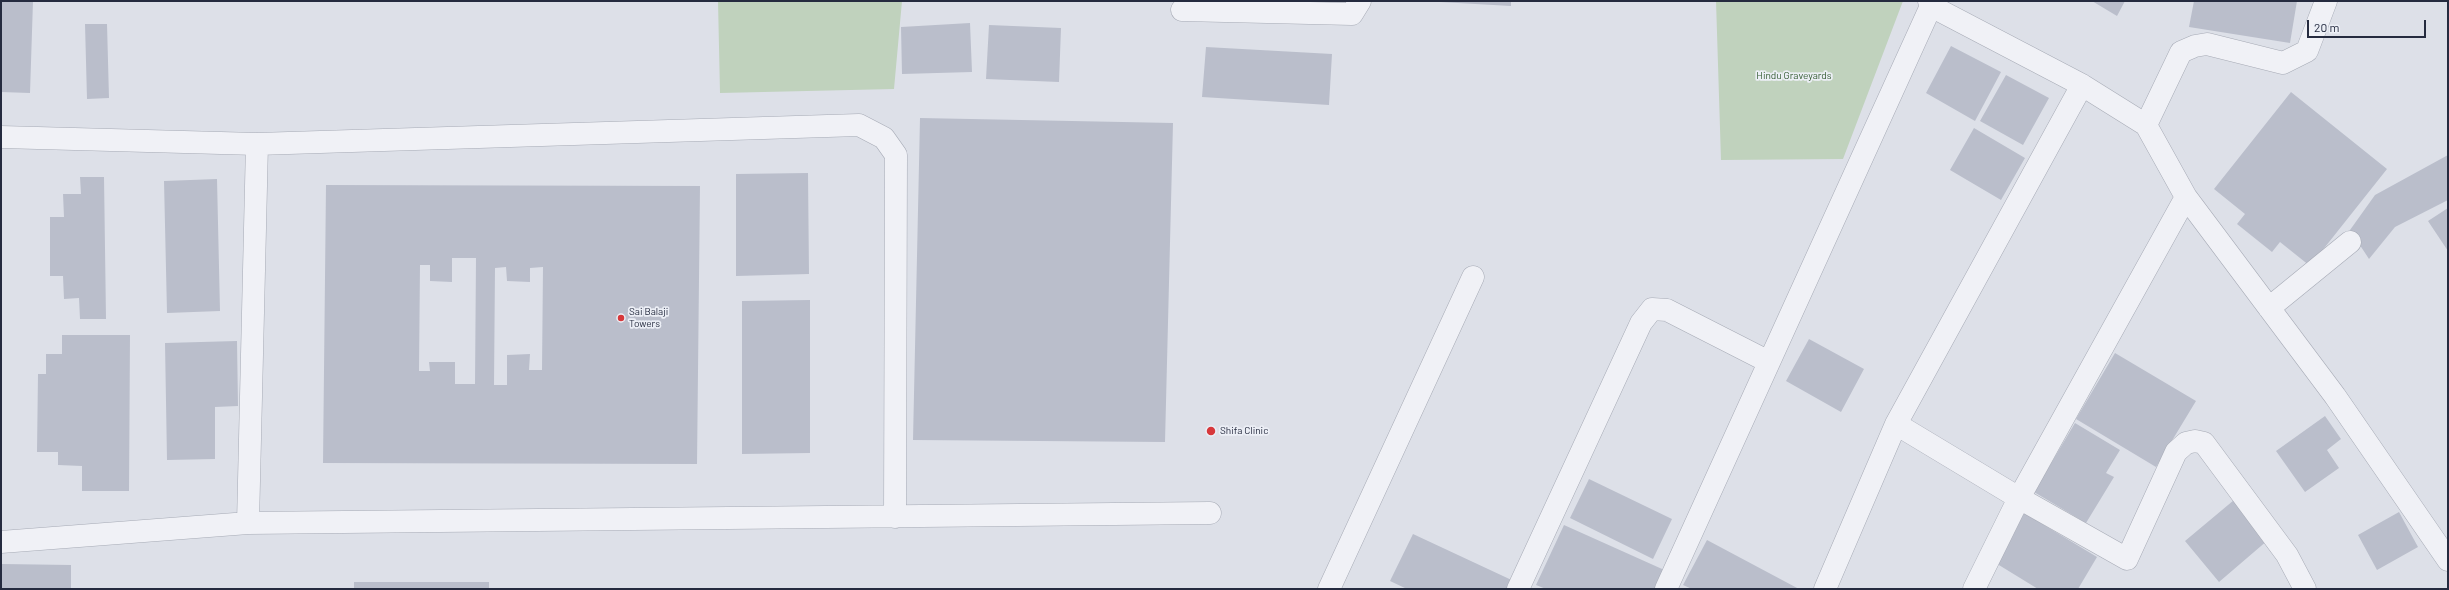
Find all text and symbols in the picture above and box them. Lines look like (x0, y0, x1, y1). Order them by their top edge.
scale bar (2309, 12, 2428, 38)
text: 20 m (2314, 20, 2340, 34)
park label: Hindu Graveyards (1756, 70, 1832, 82)
place label: Sai Balaji Towers (629, 306, 668, 330)
marker: Sai Balaji Towers (616, 313, 626, 323)
marker: Shifa Clinic (1205, 425, 1217, 437)
place label: Shifa Clinic (1220, 425, 1268, 437)

